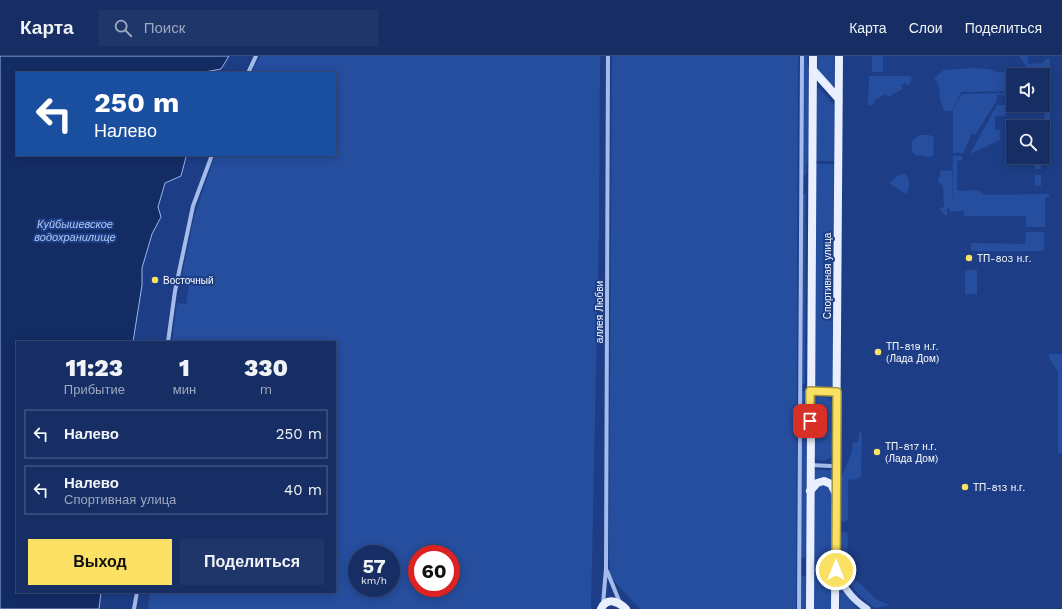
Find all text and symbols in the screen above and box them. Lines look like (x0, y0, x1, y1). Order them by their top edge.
search box (98, 10, 378, 46)
text: Карта (20, 16, 74, 39)
icon: search (112, 17, 134, 39)
text: Поиск (144, 19, 185, 37)
text: Карта (849, 20, 887, 36)
text: Слои (909, 20, 943, 36)
text: Поделиться (965, 20, 1042, 36)
map controls (1006, 68, 1050, 164)
button: sound (1006, 68, 1050, 112)
text: 250 m (94, 86, 179, 119)
icon: left (28, 88, 80, 140)
text: Налево (94, 120, 157, 141)
button: search (1006, 120, 1050, 164)
water label: Куйбышевское водохранилище (34, 218, 116, 244)
street label: Спортивная улица (822, 232, 833, 319)
marker: ТП-803 н.г. (964, 253, 974, 263)
place label: ТП-803 н.г. (977, 253, 1031, 264)
marker: Восточный (150, 275, 160, 285)
place label: Восточный (163, 275, 214, 286)
street label: аллея Любви (594, 281, 605, 343)
place label: ТП-819 н.г. (Лада Дом) (886, 341, 939, 364)
marker: ТП-819 н.г. (Лада Дом) (873, 347, 883, 357)
text: 11:23 (66, 354, 123, 382)
text: 1 (179, 354, 190, 382)
text: 330 (244, 354, 288, 382)
text: Прибытие (64, 382, 125, 397)
text: мин (173, 382, 196, 397)
text: m (260, 382, 272, 397)
pin (793, 404, 827, 438)
icon: arrive (799, 410, 821, 432)
icon: left (30, 423, 52, 445)
text: Налево (64, 425, 119, 443)
text: 250 m (276, 425, 322, 443)
place label: ТП-817 н.г. (Лада Дом) (885, 441, 938, 464)
marker: ТП-817 н.г. (Лада Дом) (872, 447, 882, 457)
text: Налево (64, 474, 119, 492)
icon: left (30, 479, 52, 501)
text: 40 m (284, 481, 322, 499)
marker: ТП-813 н.г. (960, 482, 970, 492)
place label: ТП-813 н.г. (973, 482, 1025, 493)
text: Спортивная улица (64, 492, 176, 507)
button: Выход (28, 539, 172, 585)
button: Поделиться (180, 539, 324, 585)
speed limit sign: 60 (408, 545, 460, 597)
position arrow (815, 549, 857, 591)
text: 57 (362, 554, 386, 578)
text: km/h (361, 575, 387, 586)

